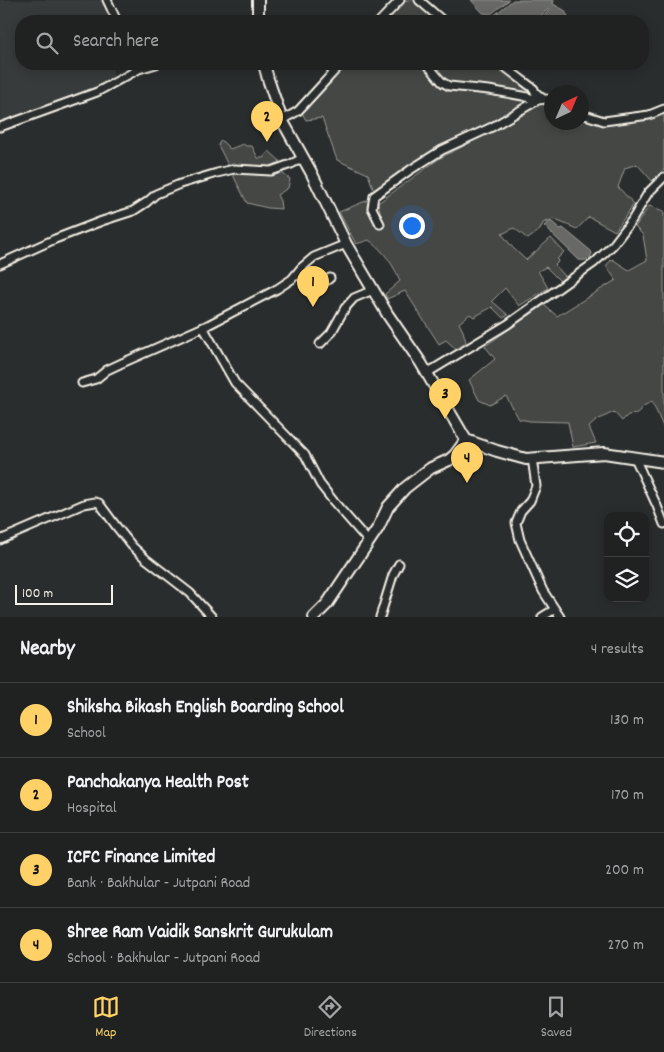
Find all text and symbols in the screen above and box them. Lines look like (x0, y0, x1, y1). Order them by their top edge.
search box (15, 15, 649, 70)
icon: search (33, 29, 61, 57)
text: Search here (73, 29, 159, 56)
north arrow (544, 85, 589, 130)
pin: 2 (251, 101, 283, 142)
your location (399, 213, 425, 239)
pin: 1 (297, 266, 329, 307)
pin: 3 (429, 378, 461, 419)
pin: 4 (451, 442, 483, 483)
map controls (604, 512, 649, 602)
button: locate (604, 512, 649, 557)
button: layers (604, 557, 649, 602)
scale bar (15, 582, 112, 605)
text: 100 m (22, 584, 53, 604)
text: Nearby (20, 635, 75, 665)
text: 4 results (591, 638, 644, 661)
text: Shiksha Bikash English Boarding School (67, 695, 344, 722)
text: 1 (34, 709, 38, 732)
text: 130 m (610, 709, 644, 732)
text: School (67, 722, 106, 745)
text: Panchakanya Health Post (67, 770, 249, 797)
text: 2 (33, 784, 40, 807)
text: 170 m (611, 784, 644, 807)
text: Hospital (67, 797, 117, 820)
text: ICFC Finance Limited (67, 845, 215, 872)
text: 3 (32, 859, 40, 882)
text: 200 m (605, 859, 644, 882)
text: Bank · Bakhular - Jutpani Road (67, 872, 250, 895)
text: Shree Ram Vaidik Sanskrit Gurukulam (67, 920, 333, 947)
text: 4 (33, 934, 39, 957)
text: 270 m (608, 934, 644, 957)
text: School · Bakhular - Jutpani Road (67, 947, 260, 970)
tab: Map (92, 993, 120, 1043)
tab: Directions (304, 993, 357, 1043)
tab: Saved (541, 993, 572, 1043)

